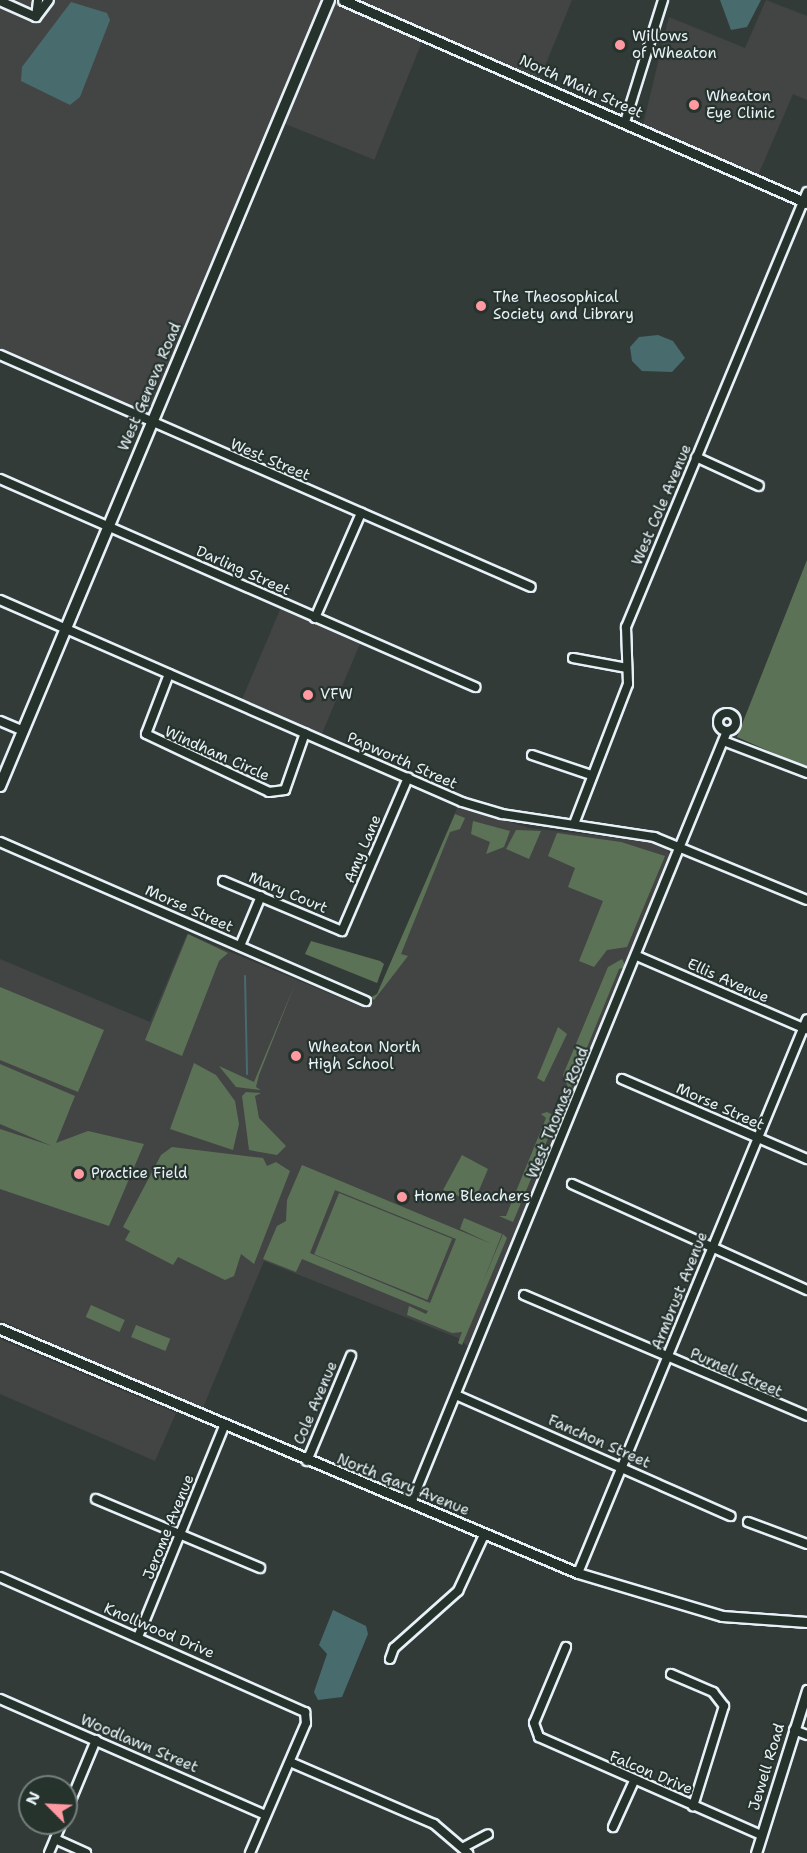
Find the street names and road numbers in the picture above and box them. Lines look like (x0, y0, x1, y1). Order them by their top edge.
street label: North Main Street (516, 52, 646, 122)
street label: West Geneva Road (115, 320, 185, 454)
street label: West Street (227, 435, 313, 485)
street label: West Cole Avenue (628, 442, 696, 568)
street label: Darling Street (193, 542, 293, 600)
street label: Windham Circle (162, 723, 272, 785)
street label: Papworth Street (344, 729, 460, 793)
street label: Amy Lane (341, 812, 385, 886)
street label: Mary Court (246, 868, 330, 918)
street label: Morse Street (142, 882, 236, 936)
street label: Ellis Avenue (684, 955, 772, 1007)
street label: West Thomas Road (523, 1045, 593, 1181)
street label: Morse Street (673, 1080, 767, 1134)
street label: Armbrust Avenue (648, 1229, 712, 1353)
street label: Purnell Street (687, 1345, 785, 1401)
street label: Cole Avenue (290, 1359, 342, 1447)
street label: Fanchon Street (545, 1411, 653, 1473)
street label: North Gary Avenue (334, 1450, 472, 1520)
street label: Jerome Avenue (140, 1472, 198, 1582)
street label: Knollwood Drive (101, 1600, 217, 1662)
street label: Woodlawn Street (77, 1711, 201, 1777)
street label: Jewell Road (745, 1721, 789, 1813)
street label: Falcon Drive (607, 1747, 695, 1799)

